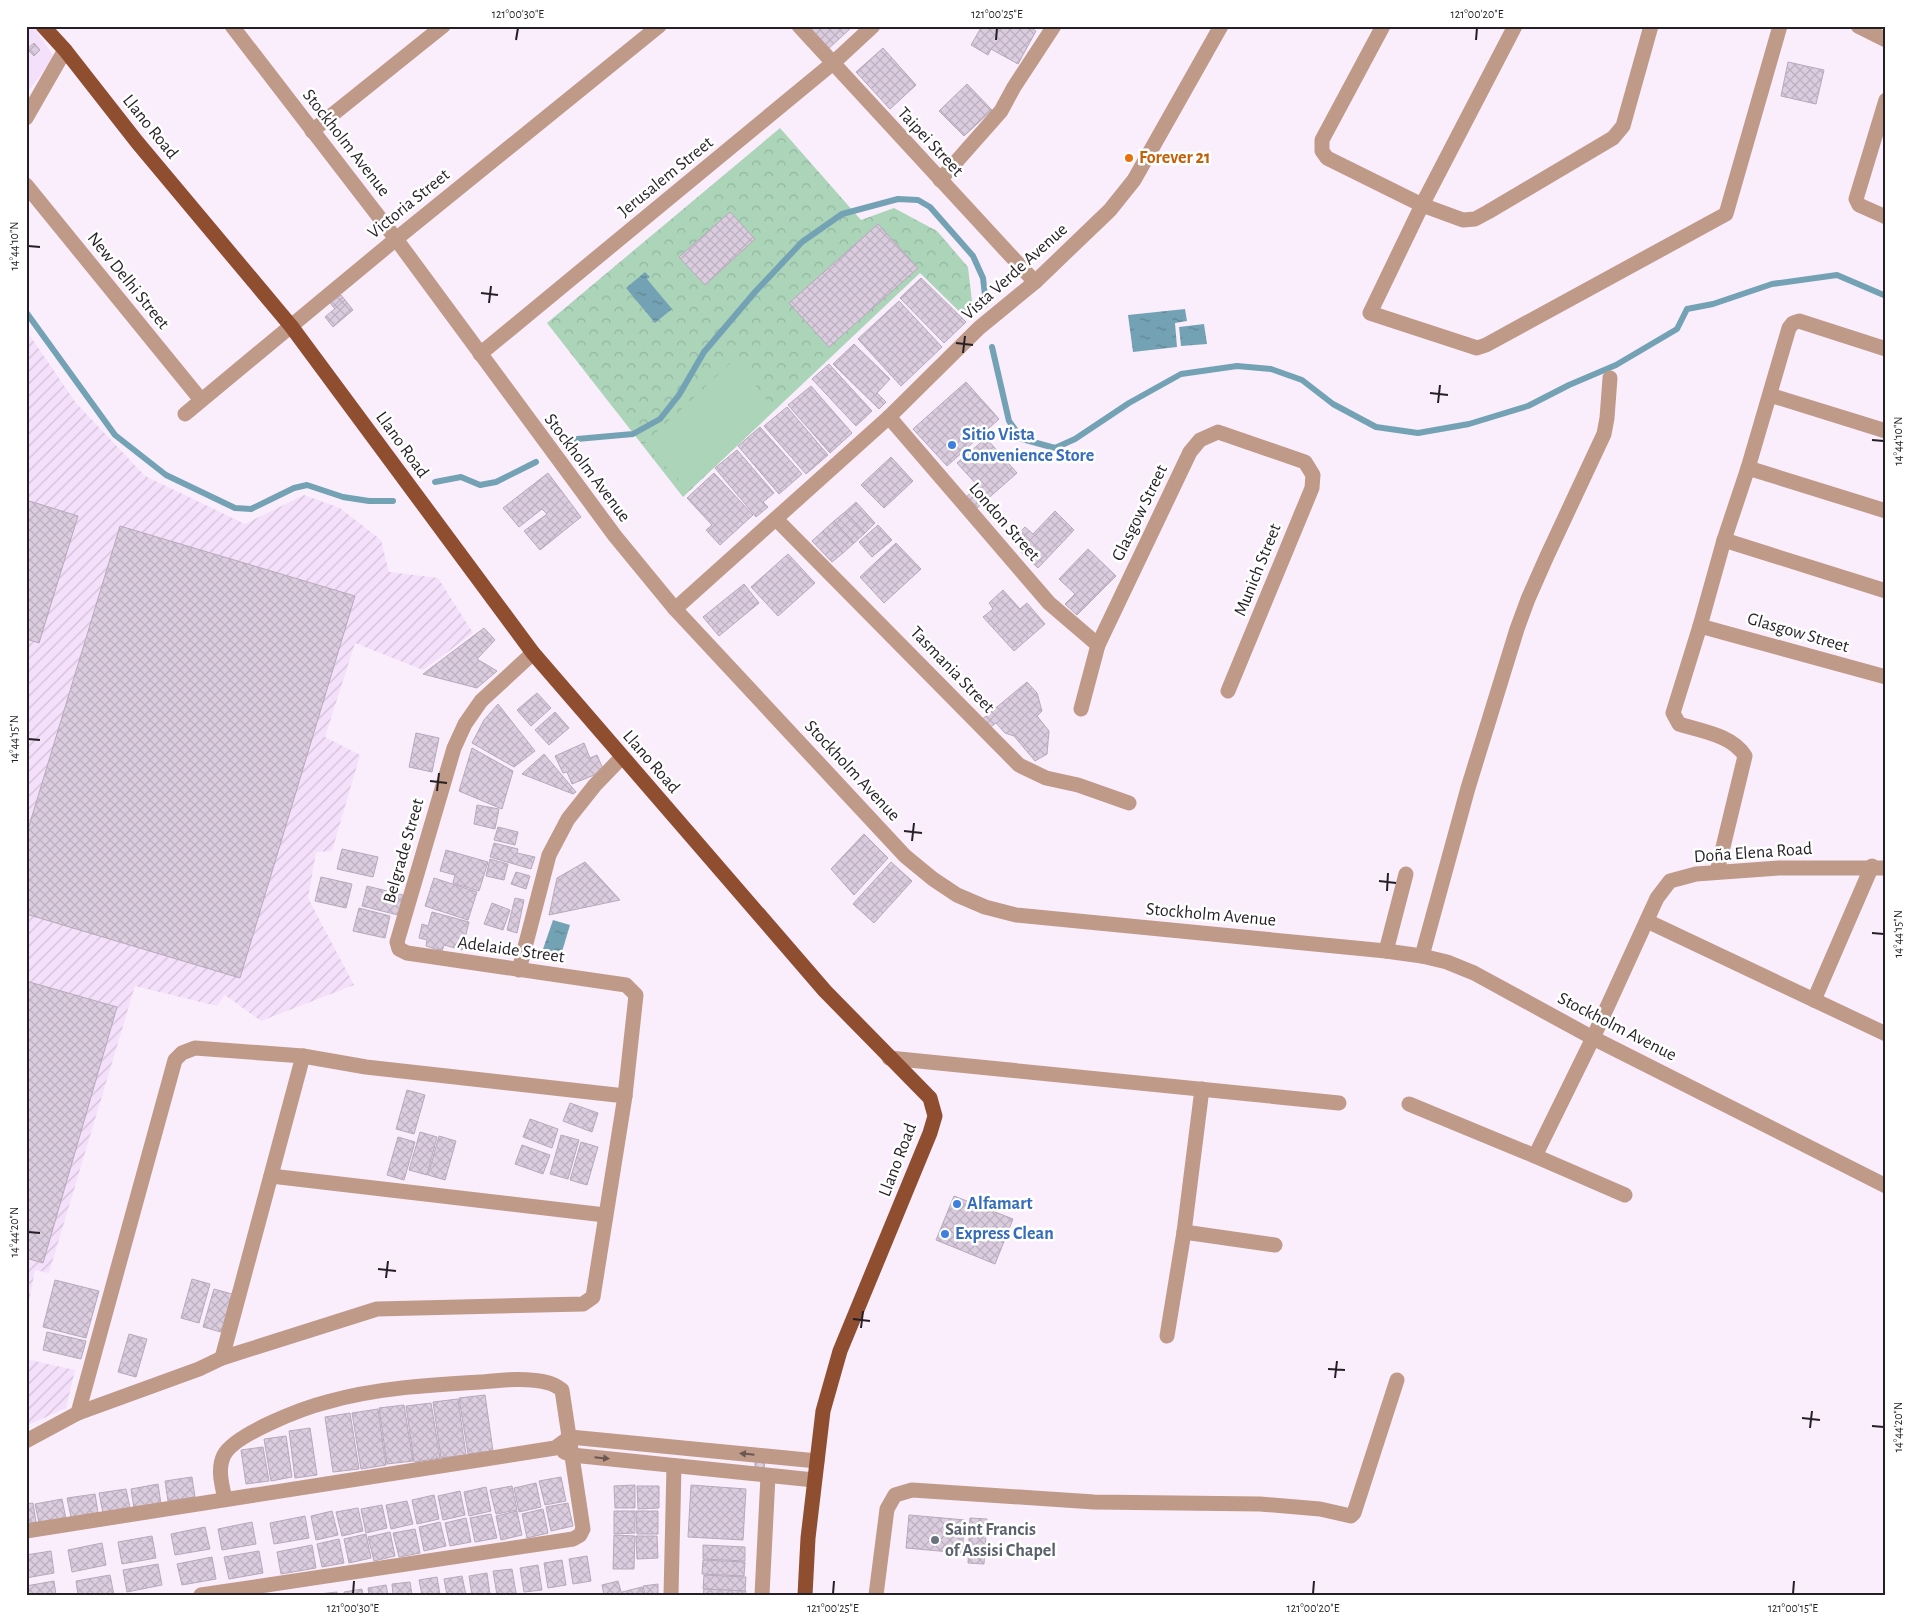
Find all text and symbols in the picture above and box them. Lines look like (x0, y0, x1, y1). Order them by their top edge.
text: 121°00'30"E (492, 8, 544, 20)
text: 121°00'25"E (971, 8, 1023, 20)
text: 121°00'20"E (1451, 8, 1504, 20)
street label: Stockholm Avenue (299, 86, 393, 200)
street label: Llano Road (119, 91, 181, 163)
street label: Taipei Street (894, 104, 967, 180)
street label: Jerusalem Street (615, 133, 717, 220)
place label: Forever 21 (1139, 149, 1211, 167)
marker: Forever 21 (1123, 152, 1135, 164)
street label: Victoria Street (365, 166, 453, 242)
street label: Vista Verde Avenue (959, 220, 1071, 324)
text: 14°44'10"N (8, 222, 20, 270)
street label: New Delhi Street (84, 229, 173, 333)
street label: Llano Road (372, 409, 432, 481)
street label: Stockholm Avenue (541, 410, 633, 526)
text: 14°44'10"N (1892, 417, 1904, 465)
place label: Sitio Vista Convenience Store (962, 426, 1094, 465)
marker: Sitio Vista Convenience Store (946, 439, 958, 451)
street label: Glasgow Street (1109, 462, 1171, 564)
street label: London Street (965, 479, 1043, 565)
street label: Munich Street (1231, 521, 1285, 619)
street label: Glasgow Street (1745, 610, 1851, 656)
street label: Tasmania Street (906, 623, 998, 717)
text: 14°44'15"N (8, 715, 20, 763)
street label: Stockholm Avenue (801, 717, 903, 825)
street label: Llano Road (619, 727, 683, 797)
street label: Belgrade Street (380, 796, 428, 905)
street label: Doña Elena Road (1693, 840, 1813, 866)
street label: Stockholm Avenue (1145, 900, 1277, 930)
text: 14°44'15"N (1892, 910, 1904, 958)
street label: Adelaide Street (456, 934, 566, 966)
street label: Stockholm Avenue (1555, 989, 1679, 1065)
street label: Llano Road (876, 1121, 920, 1199)
place label: Alfamart (967, 1195, 1033, 1213)
marker: Alfamart (951, 1198, 963, 1210)
text: 14°44'20"N (8, 1207, 20, 1257)
place label: Express Clean (955, 1225, 1054, 1243)
marker: Express Clean (939, 1228, 951, 1240)
text: 14°44'20"N (1892, 1402, 1904, 1452)
one-way arrow (739, 1450, 755, 1458)
one-way arrow (595, 1455, 611, 1463)
place label: Saint Francis of Assisi Chapel (945, 1521, 1056, 1560)
marker: Saint Francis of Assisi Chapel (929, 1534, 941, 1546)
text: 121°00'30"E (327, 1602, 379, 1614)
text: 121°00'25"E (807, 1602, 859, 1614)
text: 121°00'20"E (1287, 1602, 1340, 1614)
text: 121°00'15"E (1768, 1602, 1818, 1614)

